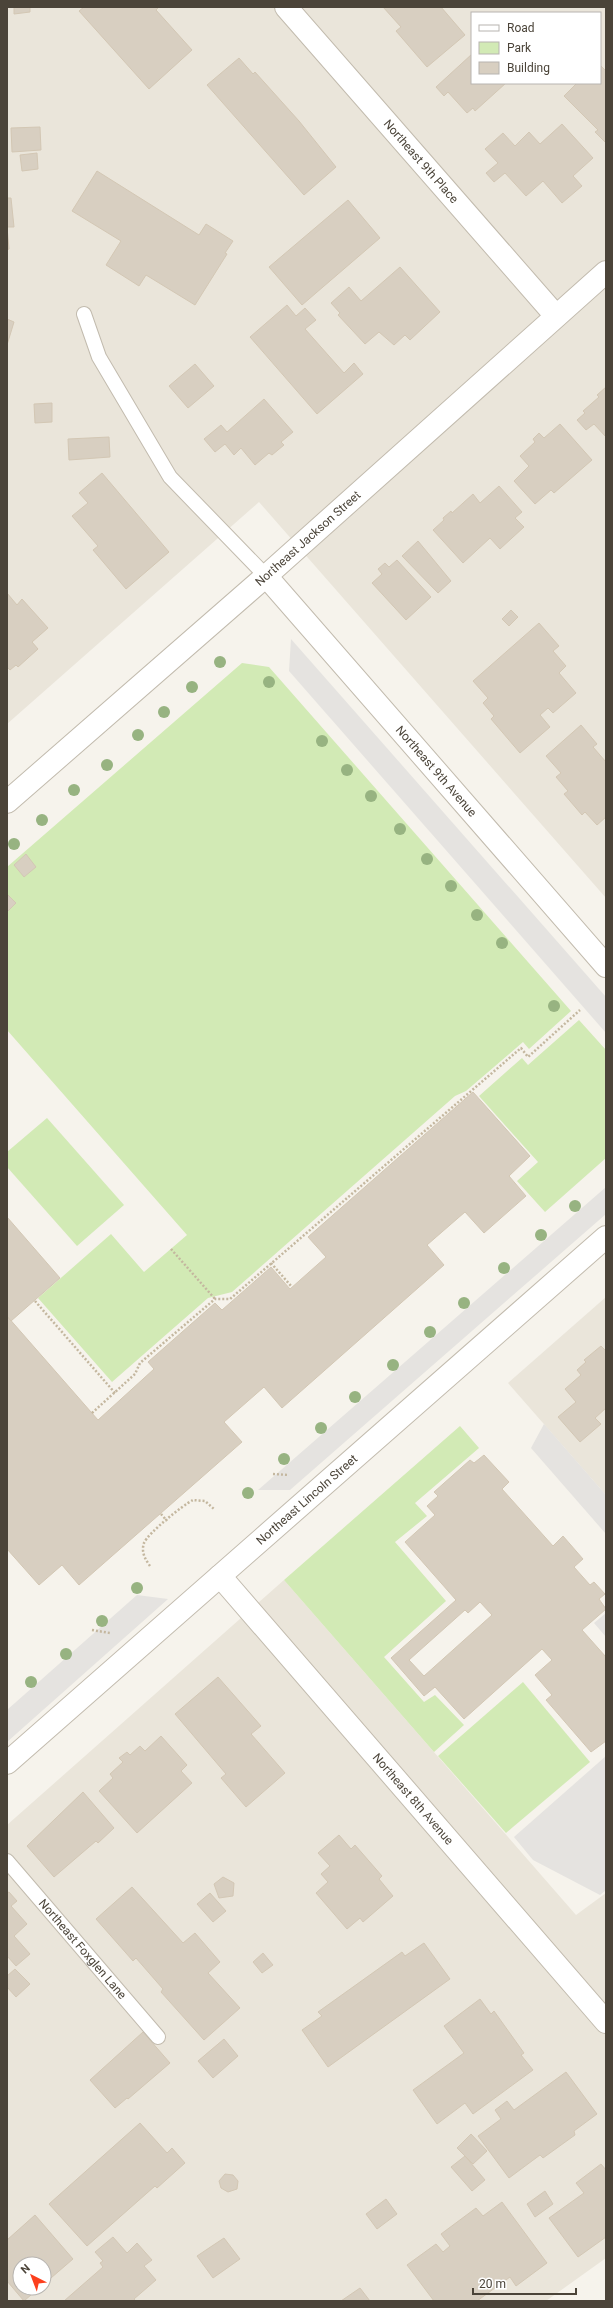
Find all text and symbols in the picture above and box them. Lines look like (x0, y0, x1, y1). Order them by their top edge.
legend (471, 12, 601, 84)
text: Road (507, 21, 535, 35)
text: Park (507, 41, 532, 55)
text: Building (507, 61, 550, 75)
street label: Northeast 9th Place (381, 117, 461, 206)
street label: Northeast Jackson Street (252, 488, 363, 589)
street label: Northeast 9th Avenue (393, 723, 480, 820)
street label: Northeast Lincoln Street (253, 1452, 360, 1548)
street label: Northeast 8th Avenue (370, 1751, 456, 1847)
street label: Northeast Foxglen Lane (36, 1896, 129, 2002)
north arrow (12, 2256, 52, 2296)
text: N (18, 2261, 33, 2276)
scale bar (473, 2270, 576, 2296)
text: 20 m (479, 2277, 506, 2291)

